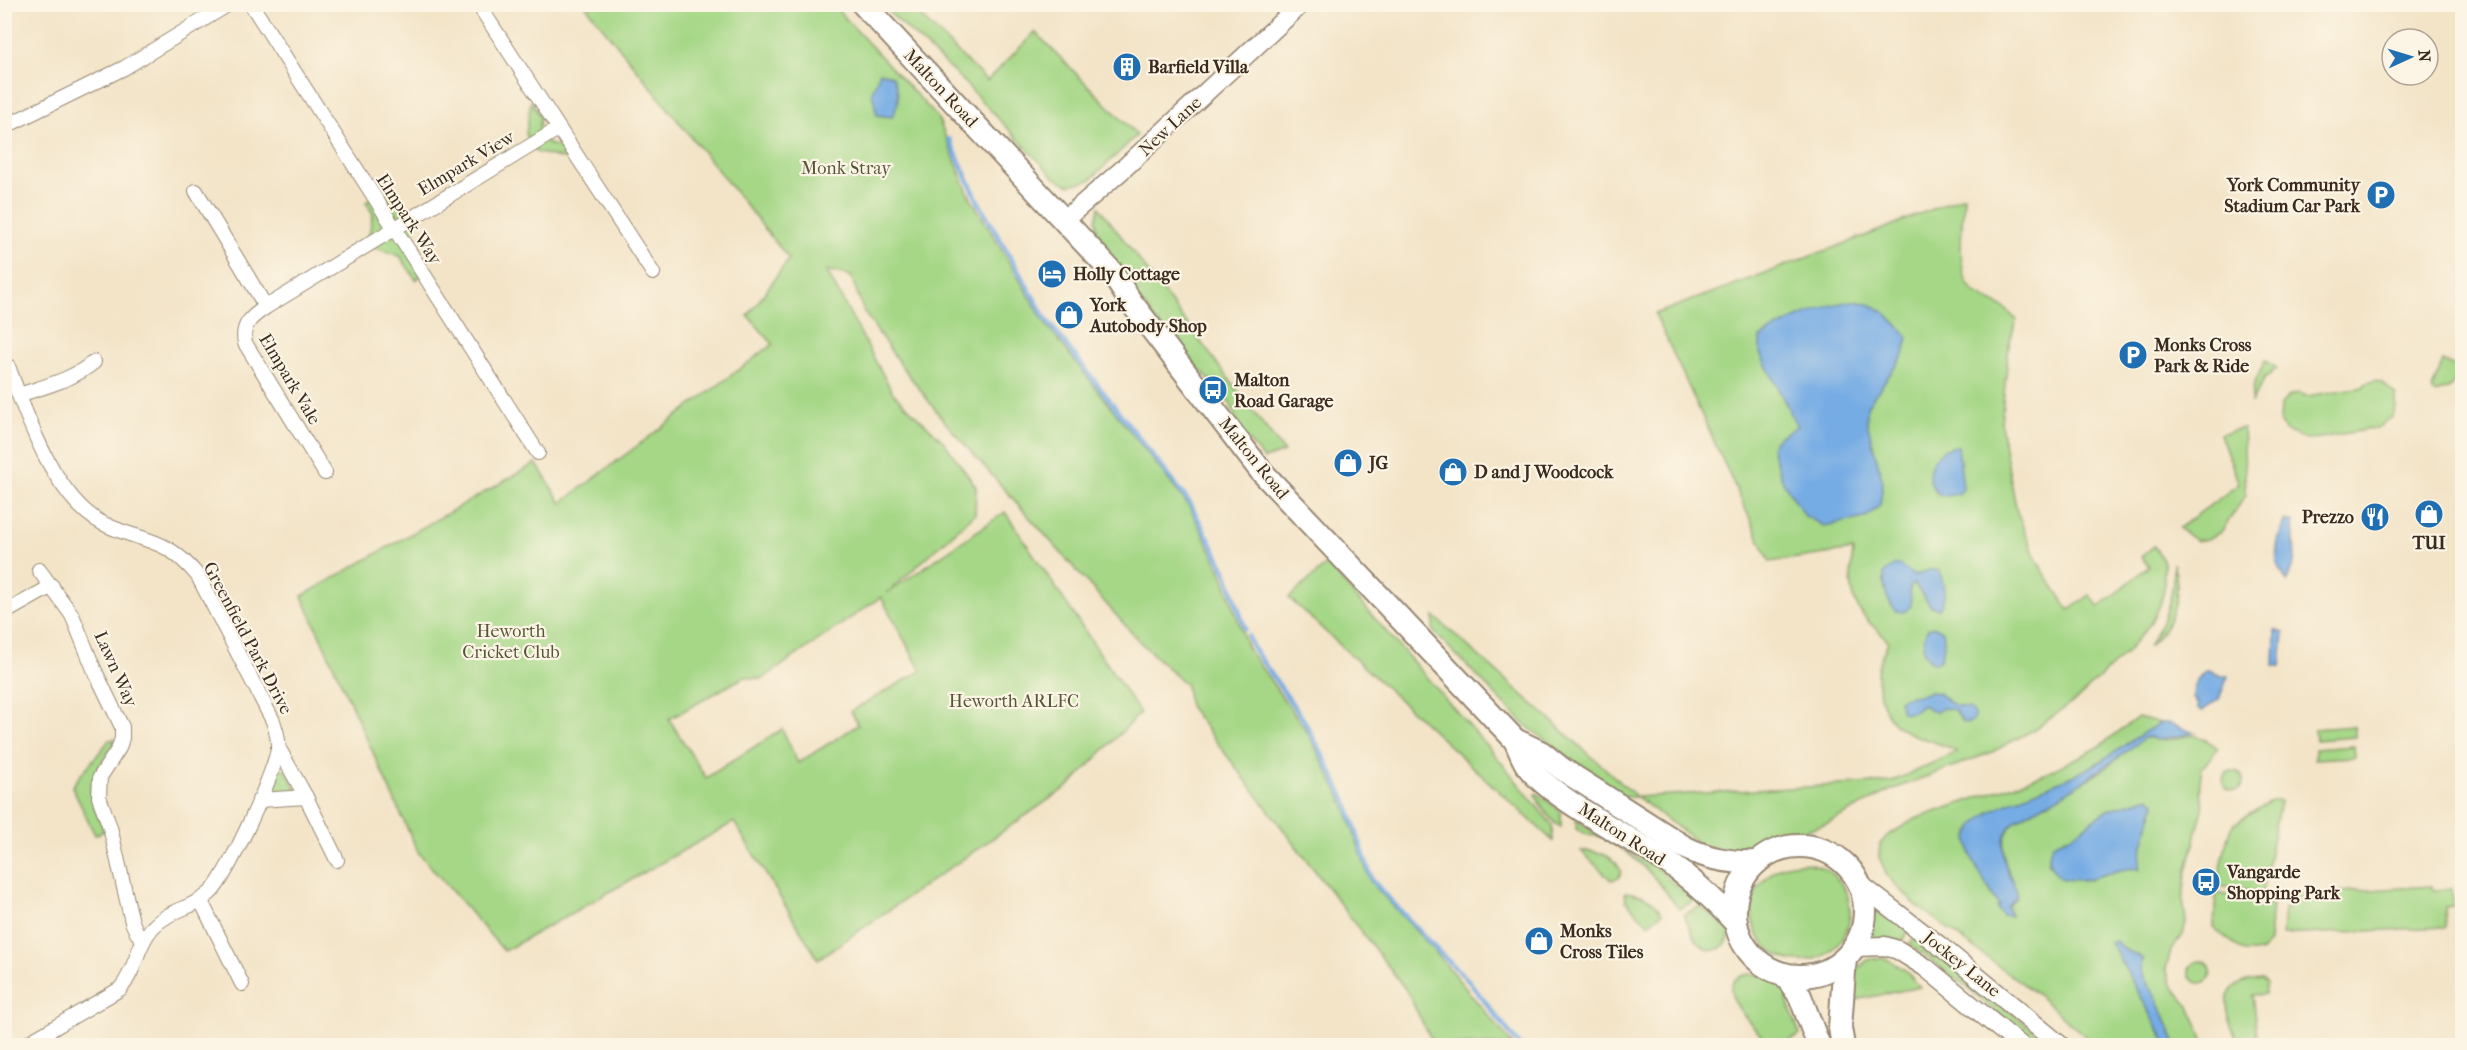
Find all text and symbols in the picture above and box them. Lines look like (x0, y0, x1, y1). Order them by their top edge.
north arrow (2380, 27, 2440, 87)
street label: Malton Road (899, 45, 982, 132)
text: N (2415, 49, 2434, 64)
building icon: Barfield Villa (1111, 51, 1143, 83)
place label: Barfield Villa (1148, 57, 1249, 78)
street label: New Lane (1135, 92, 1206, 161)
street label: Elmpark View (414, 126, 519, 200)
park label: Monk Stray (801, 158, 892, 179)
street label: Elmpark Way (372, 170, 446, 270)
place label: York Community Stadium Car Park (2224, 175, 2361, 217)
parking icon: York Community Stadium Car Park (2365, 179, 2397, 211)
hotel icon: Holly Cottage (1036, 258, 1068, 290)
place label: Holly Cottage (1073, 264, 1180, 285)
place label: York Autobody Shop (1089, 295, 1207, 337)
shop icon: York Autobody Shop (1053, 299, 1085, 331)
street label: Elmpark Vale (254, 330, 325, 429)
place label: Monks Cross Park & Ride (2153, 335, 2252, 377)
parking icon: Monks Cross Park & Ride (2117, 339, 2149, 371)
place label: Malton Road Garage (1233, 370, 1334, 412)
bus stop icon: Malton Road Garage (1197, 374, 1229, 406)
street label: Malton Road (1214, 413, 1293, 504)
shop icon: JG (1332, 447, 1364, 479)
place label: JG (1367, 453, 1389, 474)
shop icon: D and J Woodcock (1437, 456, 1469, 488)
place label: D and J Woodcock (1474, 462, 1614, 483)
shop icon: TUI (2413, 498, 2445, 530)
restaurant icon: Prezzo (2359, 501, 2391, 533)
place label: Prezzo (2302, 507, 2354, 528)
place label: TUI (2411, 533, 2446, 554)
street label: Greenfield Park Drive (198, 558, 297, 718)
park label: Heworth Cricket Club (462, 621, 560, 663)
street label: Lawn Way (90, 628, 142, 712)
park label: Heworth ARLFC (949, 691, 1079, 712)
street label: Malton Road (1574, 799, 1669, 870)
place label: Vangarde Shopping Park (2226, 862, 2341, 904)
bus stop icon: Vangarde Shopping Park (2190, 866, 2222, 898)
place label: Monks Cross Tiles (1559, 921, 1644, 963)
shop icon: Monks Cross Tiles (1523, 925, 1555, 957)
street label: Jockey Lane (1917, 926, 2004, 1002)

